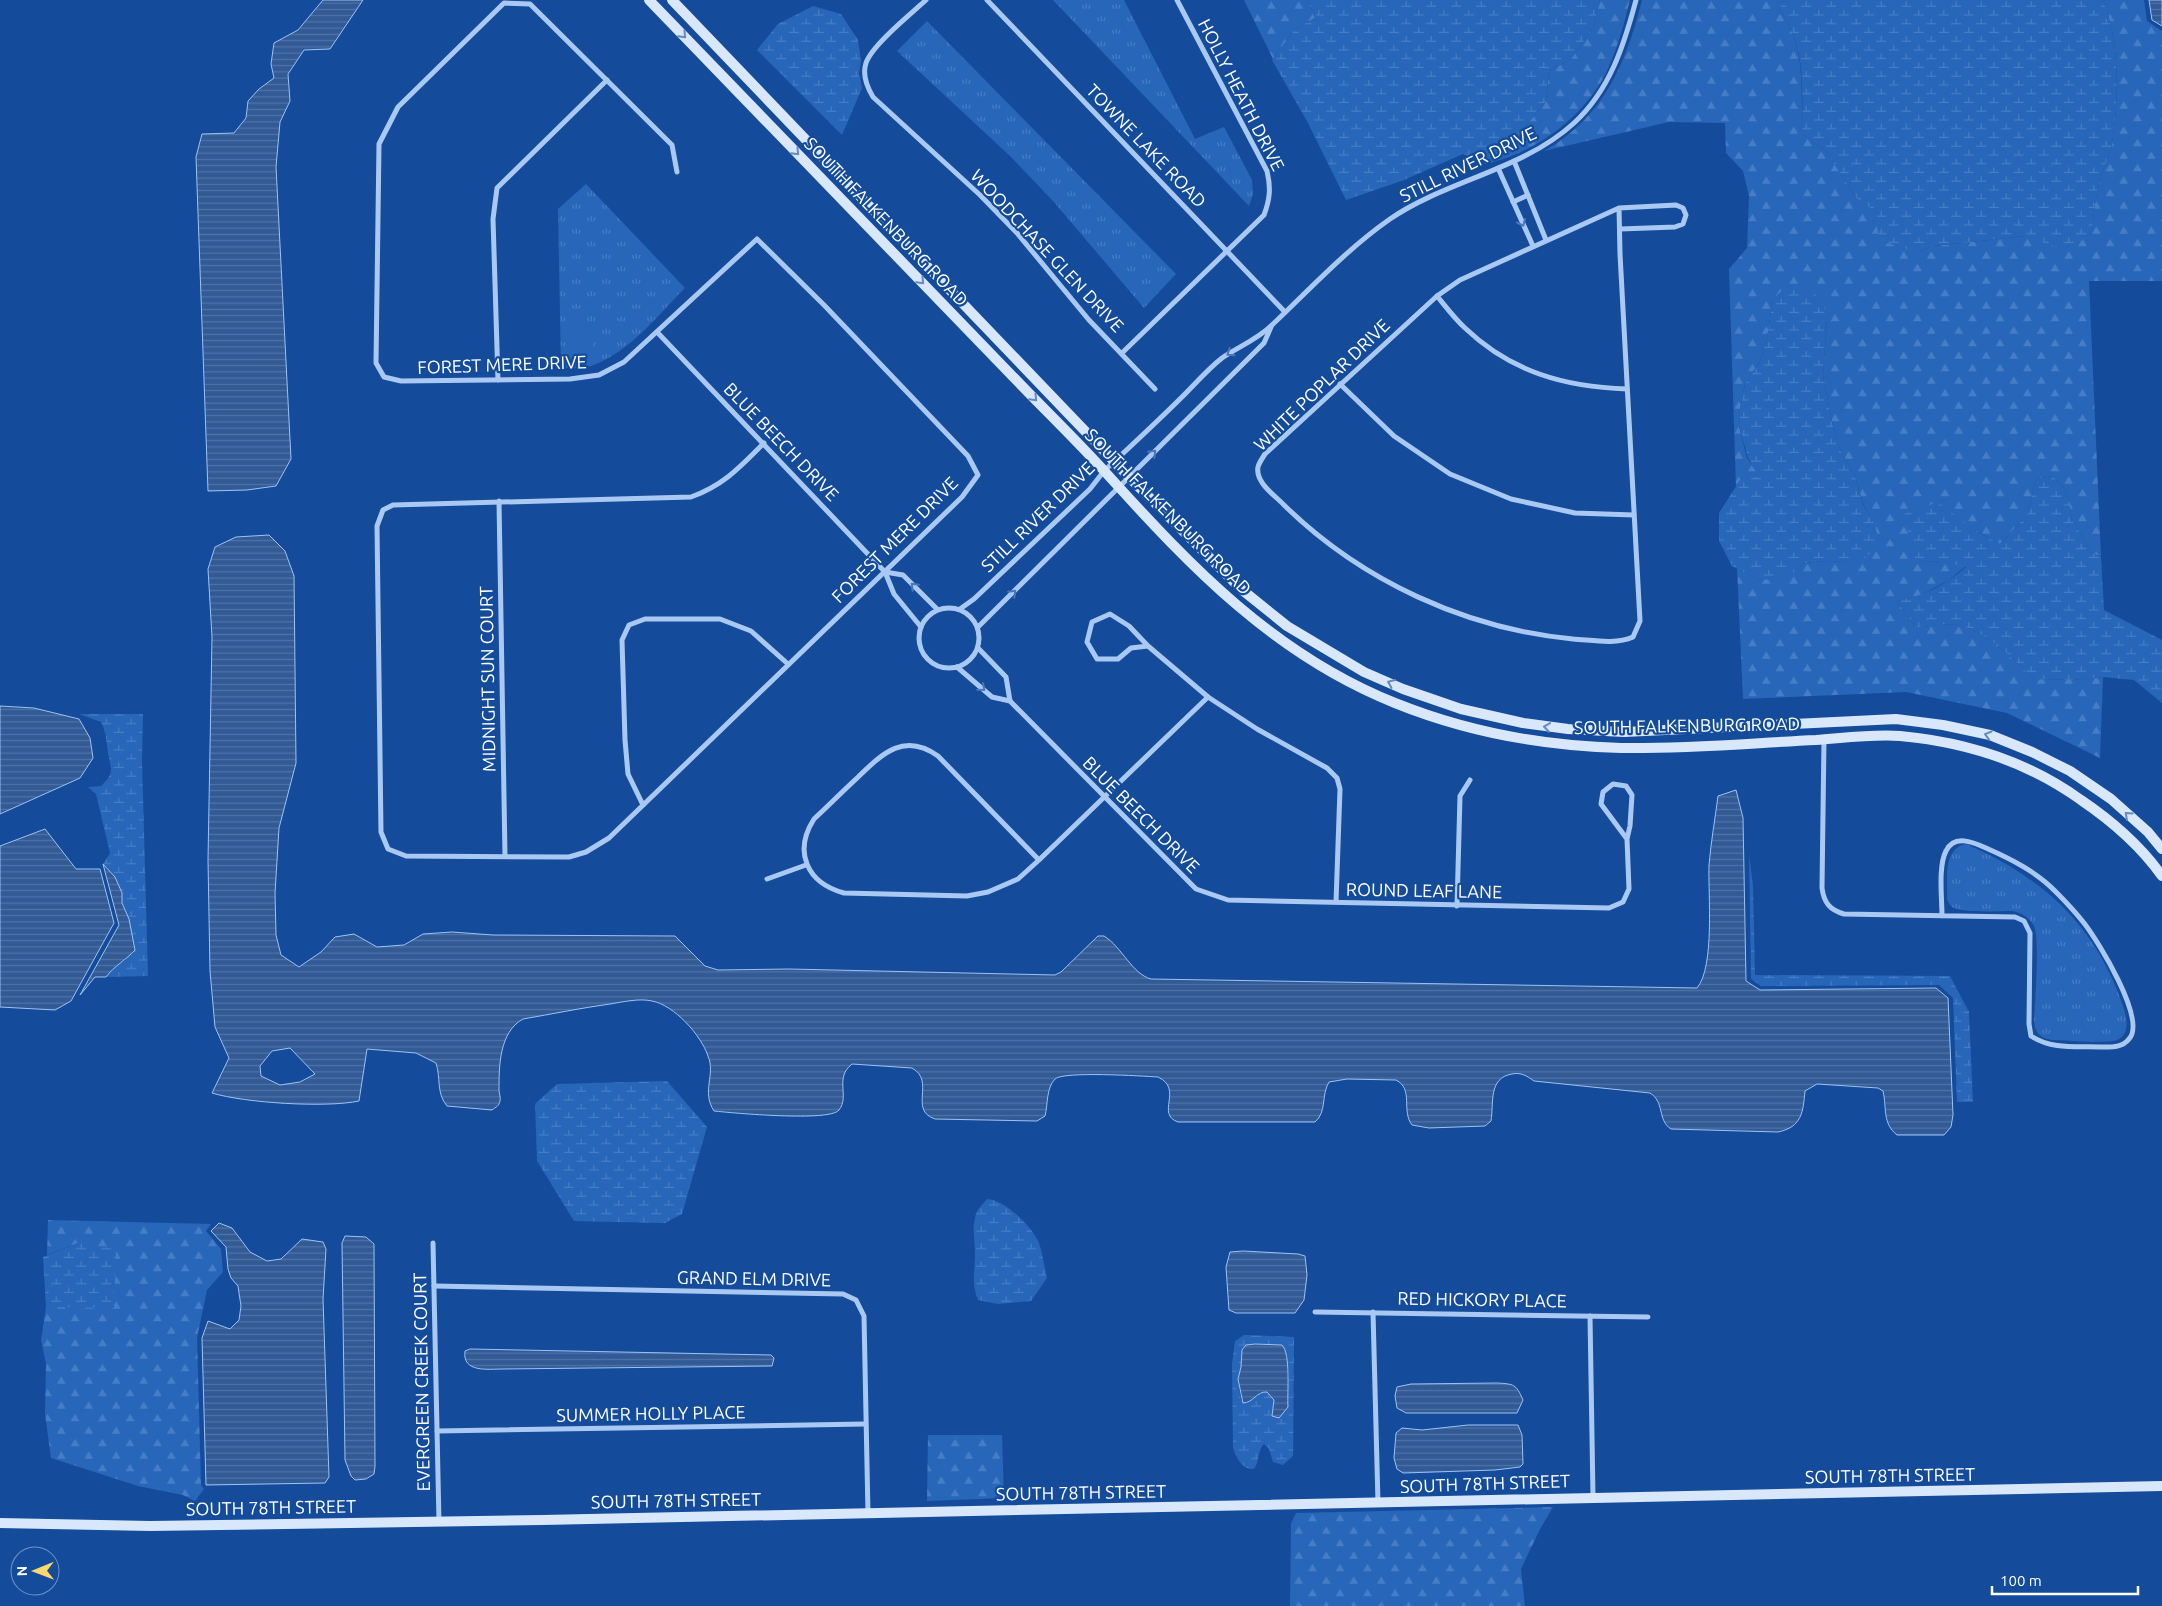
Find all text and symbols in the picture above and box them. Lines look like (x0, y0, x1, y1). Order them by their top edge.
street label: HOLLY HEATH DRIVE (1195, 15, 1289, 174)
one-way arrow (677, 29, 686, 38)
street label: TOWNE LAKE ROAD (1083, 80, 1211, 211)
street label: STILL RIVER DRIVE (1396, 122, 1539, 206)
street label: SOUTH FALKENBURG ROAD (801, 133, 972, 310)
one-way arrow (790, 146, 799, 155)
street label: WOODCHASE GLEN DRIVE (967, 165, 1128, 336)
one-way arrow (1516, 218, 1527, 227)
one-way arrow (915, 276, 924, 285)
street label: WHITE POPLAR DRIVE (1250, 314, 1393, 454)
one-way arrow (1226, 347, 1235, 357)
street label: FOREST MERE DRIVE (417, 351, 587, 377)
street label: BLUE BEECH DRIVE (720, 378, 843, 504)
one-way arrow (1028, 392, 1037, 401)
street label: SOUTH FALKENBURG ROAD (1082, 424, 1256, 598)
one-way arrow (1147, 450, 1156, 459)
street label: STILL RIVER DRIVE (977, 457, 1098, 575)
street label: FOREST MERE DRIVE (827, 472, 961, 606)
one-way arrow (911, 583, 920, 592)
street label: MIDNIGHT SUN COURT (475, 586, 499, 772)
one-way arrow (1007, 590, 1016, 599)
one-way arrow (1387, 679, 1396, 690)
one-way arrow (976, 682, 985, 691)
street label: SOUTH FALKENBURG ROAD (1574, 713, 1800, 737)
one-way arrow (1543, 722, 1552, 732)
one-way arrow (1983, 730, 1992, 741)
street label: BLUE BEECH DRIVE (1079, 752, 1204, 877)
one-way arrow (2124, 811, 2133, 820)
street label: ROUND LEAF LANE (1346, 879, 1502, 901)
street label: GRAND ELM DRIVE (677, 1267, 831, 1289)
street label: EVERGREEN CREEK COURT (409, 1272, 433, 1492)
street label: RED HICKORY PLACE (1397, 1288, 1567, 1310)
street label: SUMMER HOLLY PLACE (556, 1401, 746, 1425)
street label: SOUTH 78TH STREET (1805, 1464, 1975, 1486)
street label: SOUTH 78TH STREET (1400, 1470, 1570, 1496)
street label: SOUTH 78TH STREET (996, 1481, 1166, 1503)
street label: SOUTH 78TH STREET (591, 1489, 761, 1511)
street label: SOUTH 78TH STREET (186, 1496, 356, 1518)
north arrow (10, 1546, 60, 1596)
scale bar (1992, 1564, 2138, 1596)
text: N (14, 1566, 30, 1577)
text: 100 m (2000, 1572, 2042, 1589)

